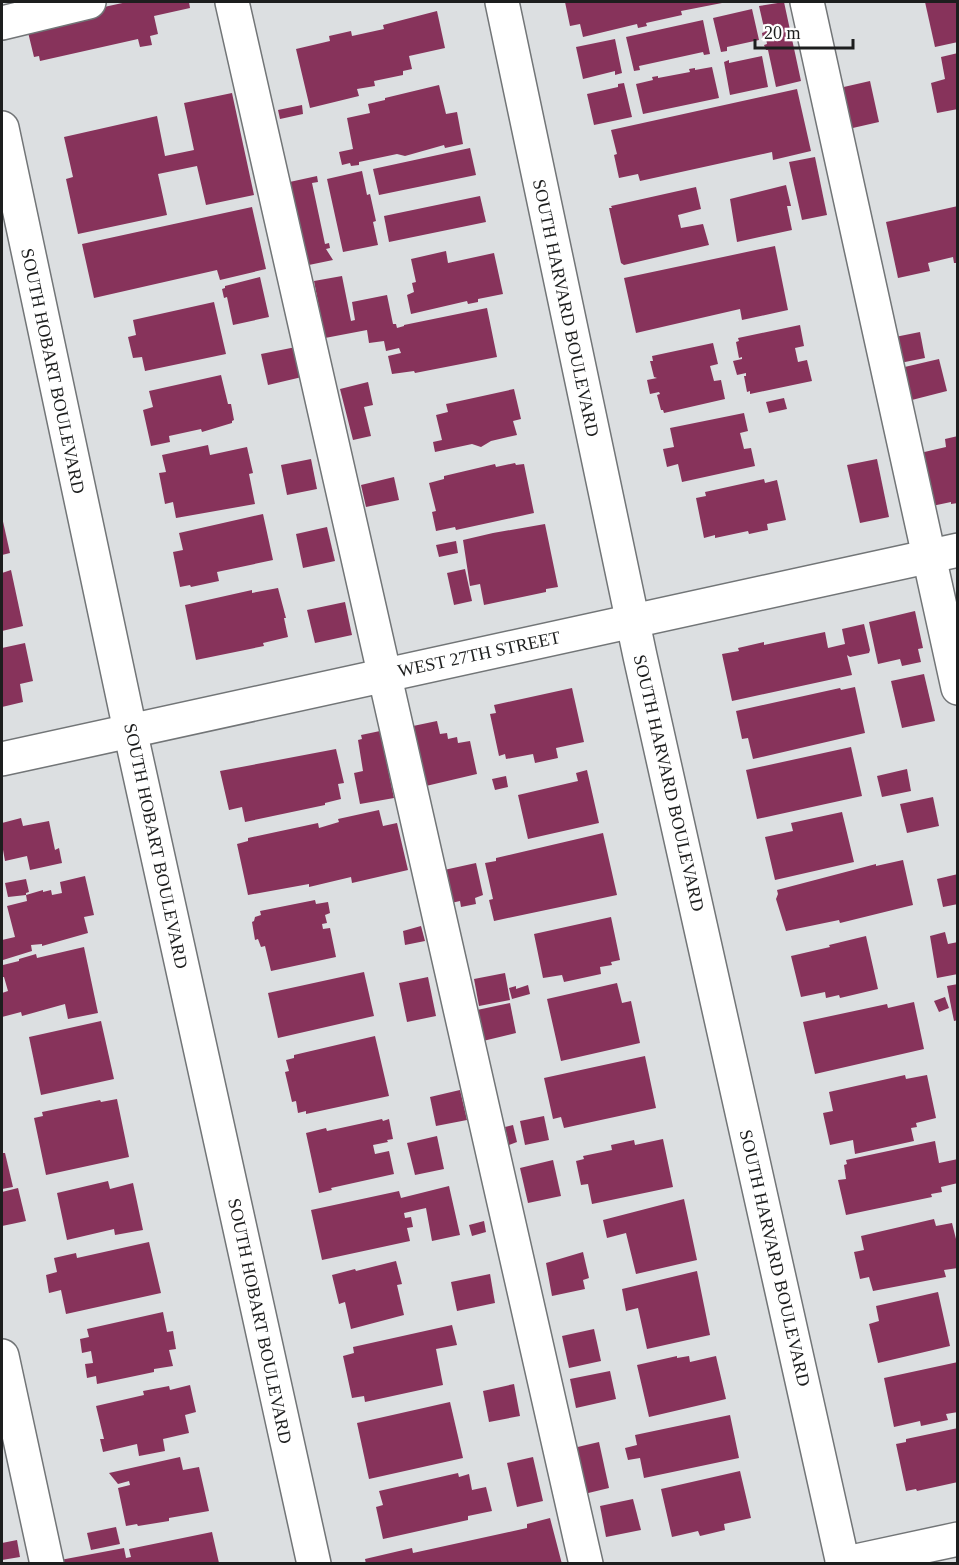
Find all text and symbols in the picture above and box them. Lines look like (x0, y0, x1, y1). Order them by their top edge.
scale bar (755, 12, 852, 50)
text: 20 m (764, 23, 801, 43)
street label: SOUTH HARVARD BOULEVARD (529, 177, 603, 439)
street label: SOUTH HOBART BOULEVARD (17, 247, 89, 495)
street label: WEST 27TH STREET (396, 627, 562, 681)
street label: SOUTH HARVARD BOULEVARD (630, 653, 708, 913)
street label: SOUTH HOBART BOULEVARD (120, 722, 192, 970)
street label: SOUTH HARVARD BOULEVARD (736, 1128, 814, 1388)
street label: SOUTH HOBART BOULEVARD (224, 1197, 296, 1445)

